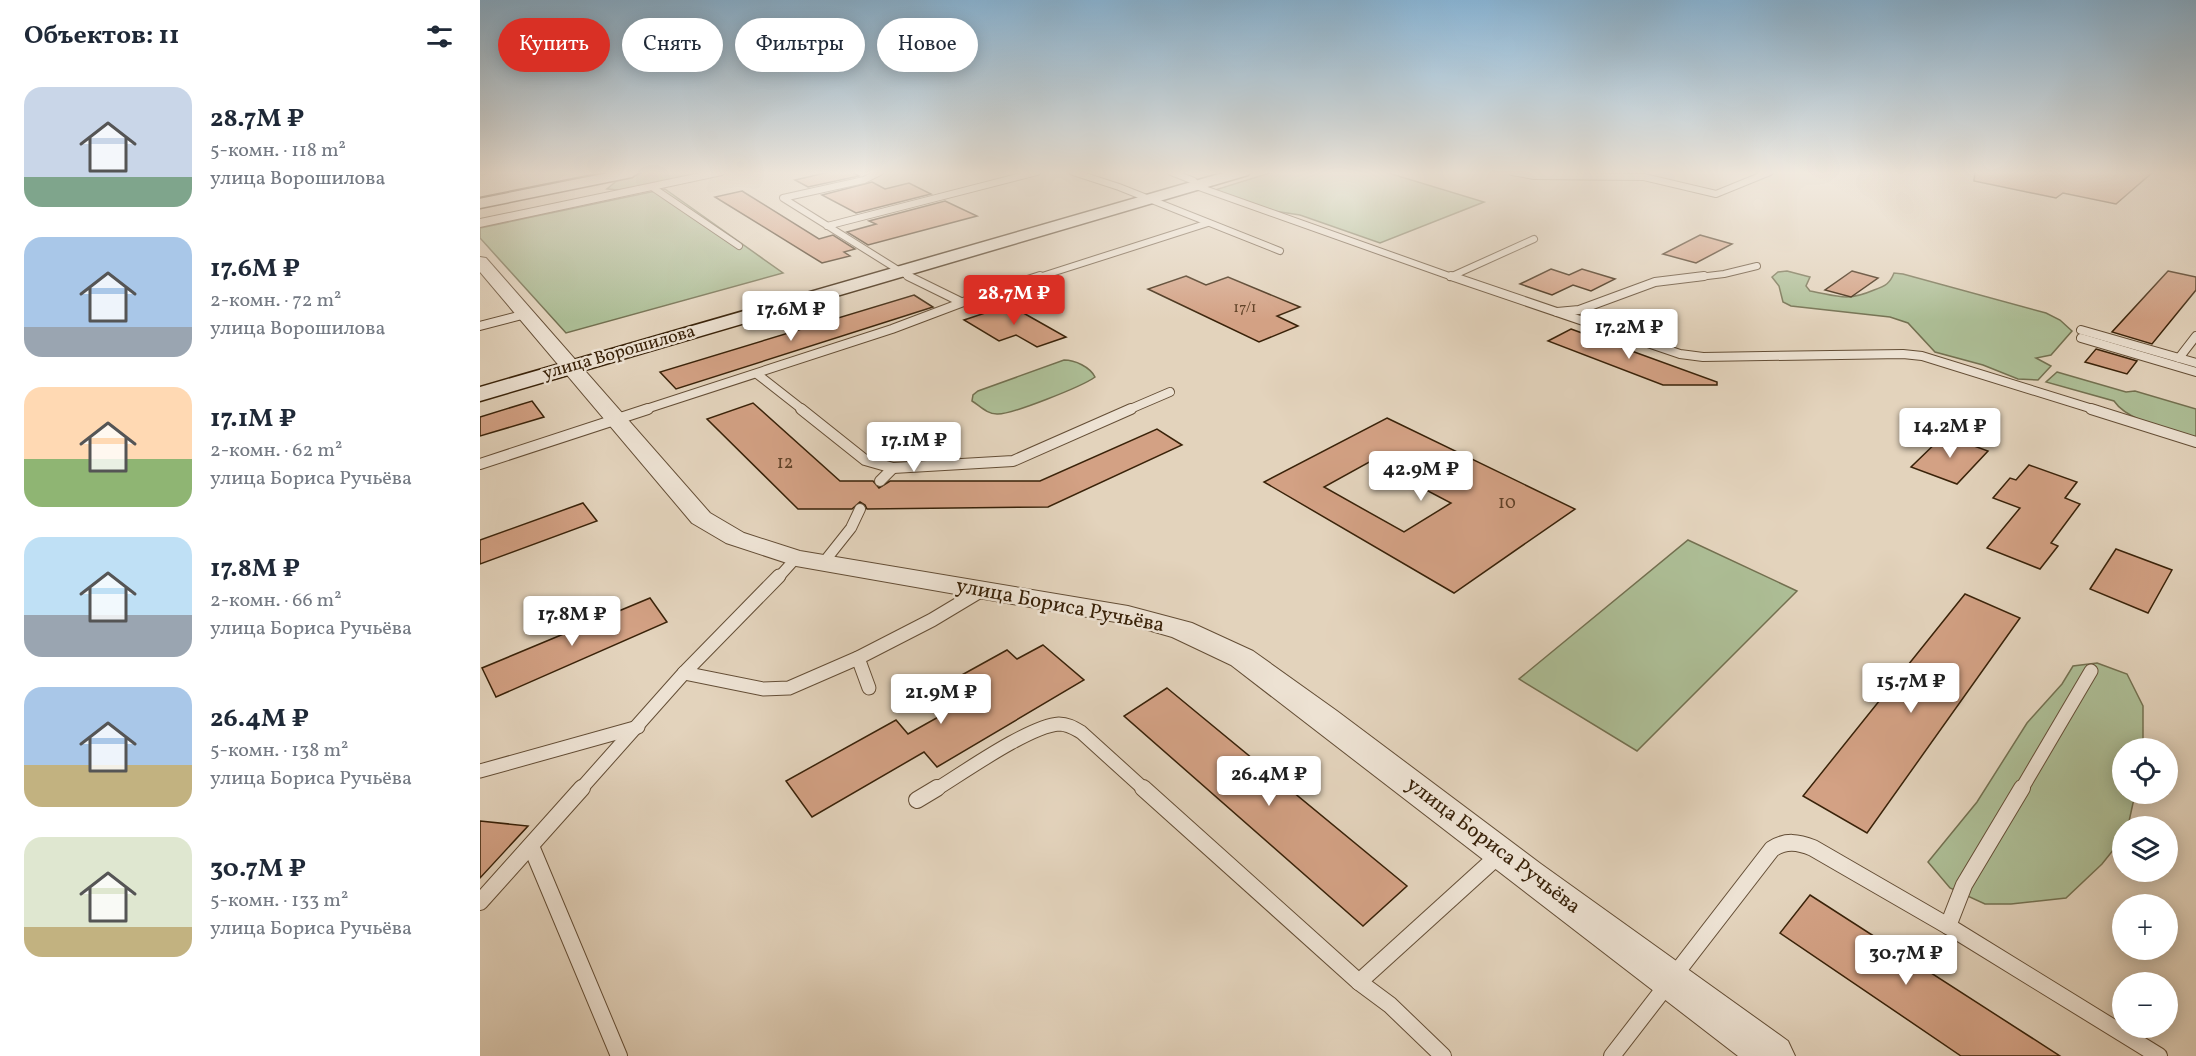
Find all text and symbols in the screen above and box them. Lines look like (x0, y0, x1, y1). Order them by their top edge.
text: Объектов: 11 (24, 18, 179, 54)
chip: Купить (498, 18, 610, 72)
chip: Снять (622, 18, 723, 72)
chip: Фильтры (735, 18, 865, 72)
chip: Новое (877, 18, 978, 72)
icon: filters (423, 20, 456, 53)
text: 28.7M ₽ (210, 101, 304, 137)
icon: home (72, 111, 144, 183)
text: 5-комн. · 118 m² (210, 137, 346, 165)
text: улица Ворошилова (210, 165, 385, 193)
text: 17.6M ₽ (210, 251, 300, 287)
icon: home (72, 261, 144, 333)
pin: 28.7M ₽ (959, 275, 1069, 326)
text: 28.7M ₽ (978, 280, 1050, 308)
text: 2-комн. · 72 m² (210, 287, 341, 315)
pin: 17.6M ₽ (736, 291, 846, 342)
text: 17.6M ₽ (756, 296, 826, 324)
house number: 17/1 (1233, 298, 1257, 319)
pin: 17.2M ₽ (1574, 309, 1684, 360)
text: 17.2M ₽ (1595, 314, 1663, 342)
text: улица Ворошилова (210, 315, 385, 343)
street label: улица Ворошилова (540, 319, 698, 387)
text: 17.1M ₽ (210, 401, 296, 437)
pin: 14.2M ₽ (1895, 408, 2005, 459)
icon: home (72, 411, 144, 483)
text: 14.2M ₽ (1913, 413, 1987, 441)
pin: 17.1M ₽ (859, 422, 969, 473)
text: 17.1M ₽ (881, 427, 947, 455)
text: 2-комн. · 62 m² (210, 437, 342, 465)
house number: 12 (777, 451, 793, 476)
pin: 42.9M ₽ (1366, 451, 1476, 502)
text: 42.9M ₽ (1383, 456, 1459, 484)
text: улица Бориса Ручьёва (210, 465, 412, 493)
house number: 10 (1498, 491, 1516, 516)
text: 17.8M ₽ (210, 551, 300, 587)
icon: home (72, 561, 144, 633)
street label: улица Бориса Ручьёва (953, 572, 1167, 640)
text: 2-комн. · 66 m² (210, 587, 342, 615)
pin: 17.8M ₽ (517, 596, 627, 647)
text: 17.8M ₽ (537, 601, 607, 629)
text: улица Бориса Ручьёва (210, 615, 412, 643)
pin: 15.7M ₽ (1856, 663, 1966, 714)
text: 15.7M ₽ (1876, 668, 1946, 696)
pin: 21.9M ₽ (886, 674, 996, 725)
text: 21.9M ₽ (905, 679, 977, 707)
text: 26.4M ₽ (210, 701, 309, 737)
icon: home (72, 711, 144, 783)
text: 5-комн. · 138 m² (210, 737, 349, 765)
map controls (2112, 738, 2178, 1038)
button: locate (2112, 738, 2178, 804)
pin: 26.4M ₽ (1214, 756, 1324, 807)
text: 26.4M ₽ (1231, 761, 1307, 789)
text: улица Бориса Ручьёва (210, 765, 412, 793)
street label: улица Бориса Ручьёва (1400, 771, 1586, 921)
button: layers (2112, 816, 2178, 882)
text: 30.7M ₽ (210, 851, 306, 887)
icon: home (72, 861, 144, 933)
text: 5-комн. · 133 m² (210, 887, 348, 915)
button: + (2112, 894, 2178, 960)
text: улица Бориса Ручьёва (210, 915, 412, 943)
pin: 30.7M ₽ (1851, 935, 1961, 986)
text: 30.7M ₽ (1869, 940, 1943, 968)
button: − (2112, 972, 2178, 1038)

